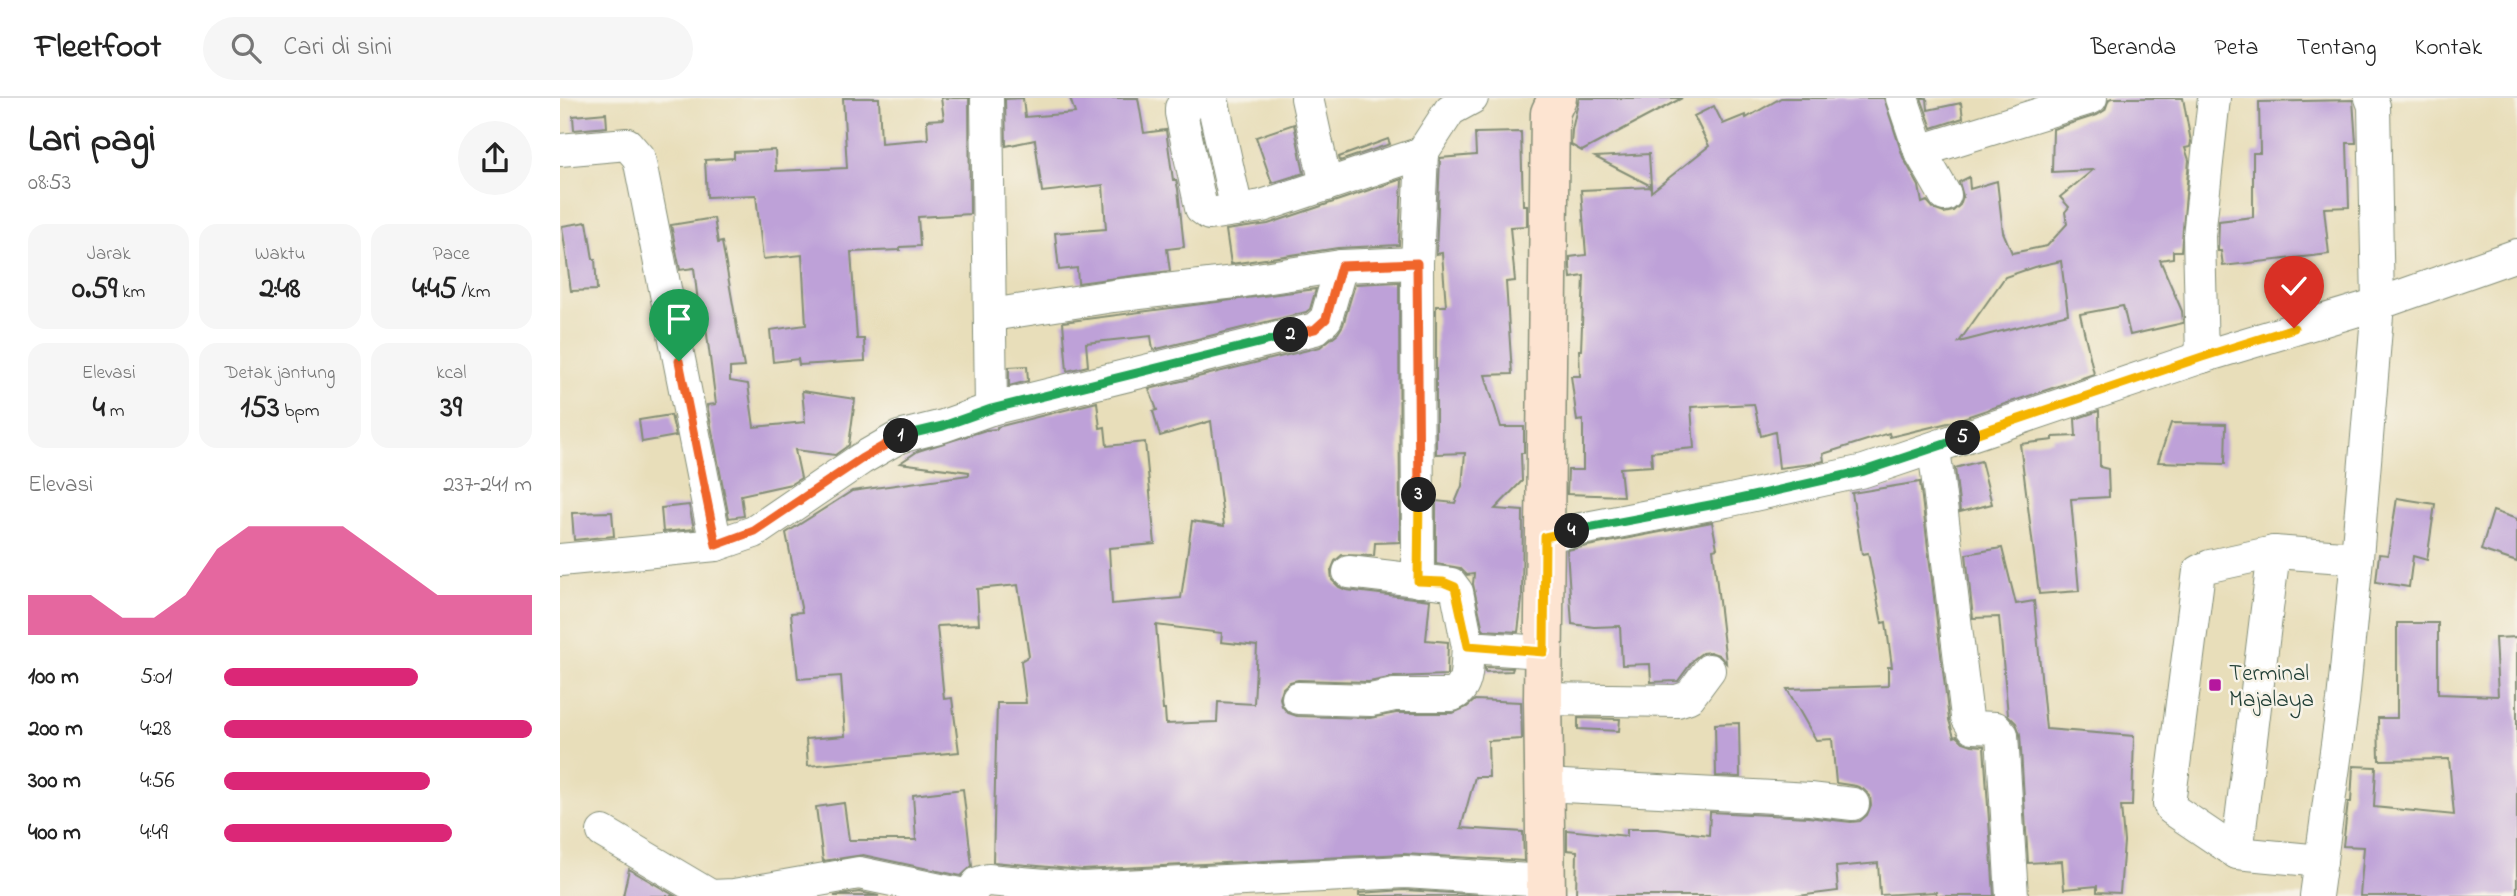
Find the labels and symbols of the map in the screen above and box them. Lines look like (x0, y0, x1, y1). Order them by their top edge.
pin (2264, 256, 2324, 328)
pin (649, 289, 709, 361)
pin: 2 (1274, 317, 1308, 352)
pin: 1 (884, 418, 918, 454)
pin: 5 (1946, 420, 1980, 456)
pin: 3 (1402, 478, 1436, 512)
pin: 4 (1555, 514, 1590, 548)
place label: Terminal Majalaya (2229, 658, 2314, 719)
marker: Terminal Majalaya (2207, 677, 2223, 693)

